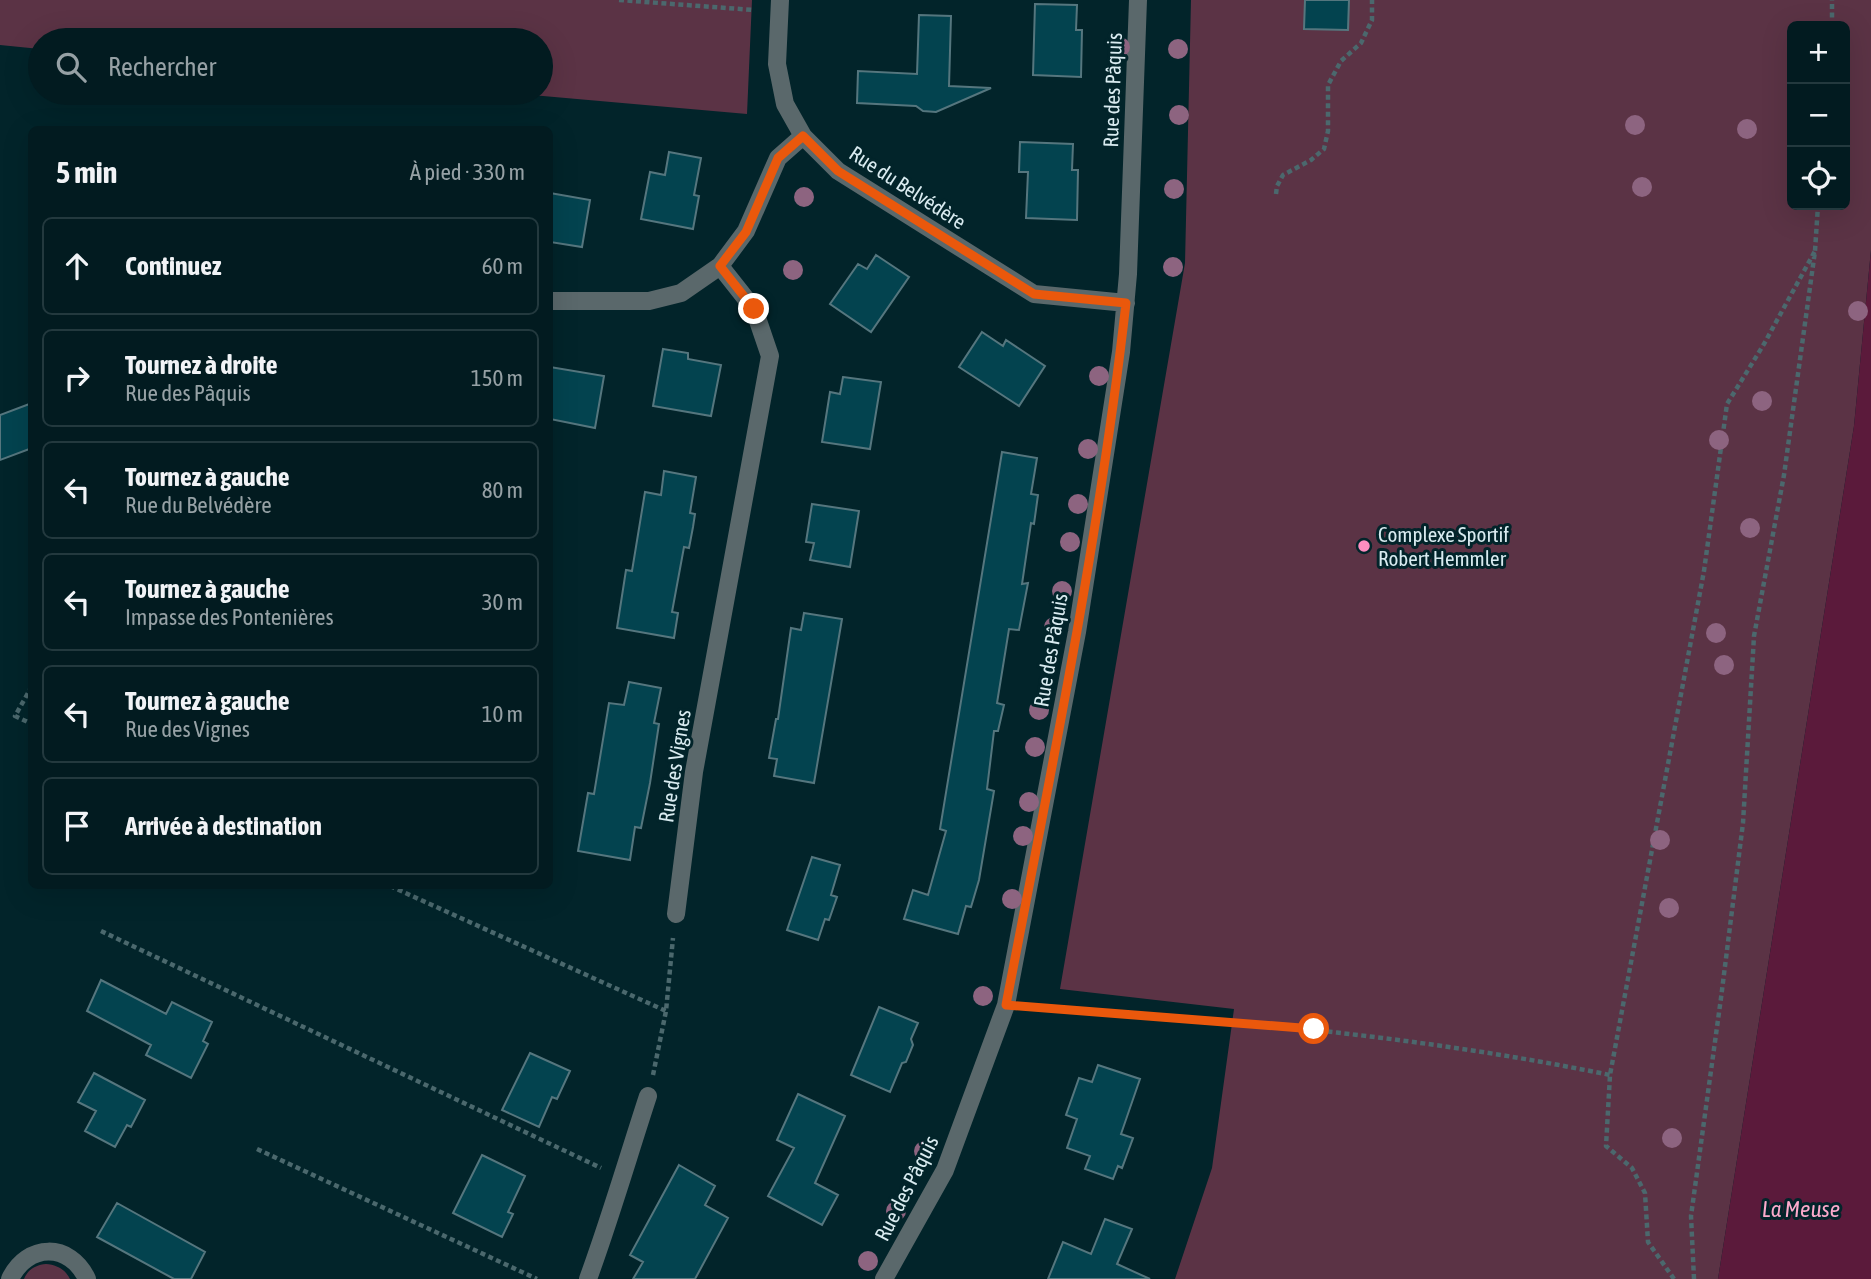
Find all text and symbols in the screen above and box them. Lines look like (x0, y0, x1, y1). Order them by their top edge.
map controls (1787, 21, 1850, 210)
button: + (1787, 21, 1850, 84)
search box (28, 28, 553, 105)
street label: Rue des Pâquis (1098, 32, 1126, 148)
icon: search (52, 48, 90, 86)
text: Rechercher (108, 52, 216, 82)
button: − (1787, 84, 1850, 147)
street label: Rue du Belvédère (845, 140, 971, 234)
button: locate (1787, 147, 1850, 210)
text: 5 min (56, 155, 117, 189)
text: À pied · 330 m (410, 159, 525, 185)
icon: ahead (58, 247, 96, 285)
text: Continuez (125, 251, 221, 281)
text: 60 m (482, 253, 523, 279)
route end (738, 293, 769, 324)
text: Tournez à droite (125, 350, 278, 380)
icon: right (58, 359, 96, 397)
text: 150 m (471, 365, 523, 391)
text: Rue des Pâquis (125, 380, 251, 406)
text: Tournez à gauche (125, 462, 290, 492)
icon: left (58, 471, 96, 509)
text: 80 m (482, 477, 523, 503)
text: Rue du Belvédère (125, 492, 272, 518)
place label: Complexe Sportif Robert Hemmler (1378, 522, 1509, 570)
marker: Complexe Sportif Robert Hemmler (1356, 538, 1372, 554)
text: Tournez à gauche (125, 574, 290, 604)
icon: left (58, 583, 96, 621)
text: 30 m (482, 589, 523, 615)
street label: Rue des Pâquis (1028, 591, 1072, 709)
text: Impasse des Pontenières (125, 604, 334, 630)
text: Tournez à gauche (125, 686, 290, 716)
icon: left (58, 695, 96, 733)
text: 10 m (482, 701, 523, 727)
street label: Rue des Vignes (653, 708, 695, 824)
text: Rue des Vignes (125, 716, 250, 742)
icon: arrive (58, 807, 96, 845)
text: Arrivée à destination (125, 811, 322, 841)
route start (1298, 1013, 1329, 1044)
street label: Rue des Pâquis (869, 1131, 943, 1245)
water label: La Meuse (1762, 1196, 1840, 1222)

